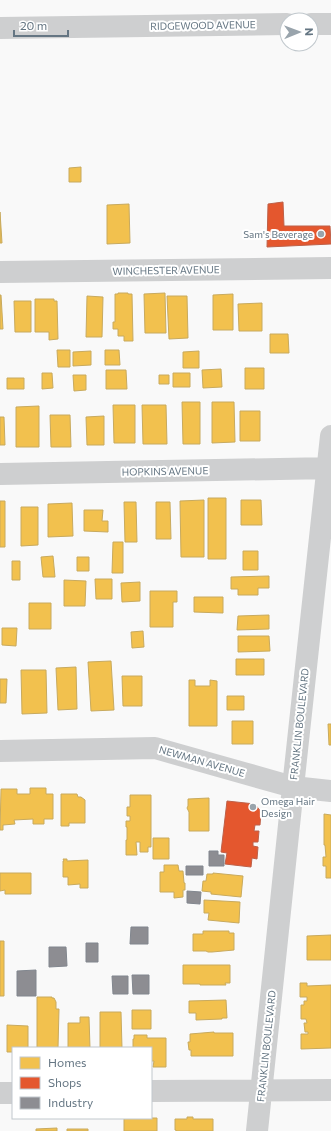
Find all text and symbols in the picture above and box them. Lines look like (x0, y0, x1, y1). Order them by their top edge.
scale bar (14, 12, 68, 38)
north arrow (279, 12, 319, 52)
text: 20 m (20, 18, 47, 32)
street label: RIDGEWOOD AVENUE (150, 18, 256, 32)
text: N (303, 28, 316, 36)
place label: Sam's Beverage (243, 228, 313, 240)
marker: Sam's Beverage (316, 229, 326, 239)
street label: WINCHESTER AVENUE (112, 263, 220, 277)
street label: HOPKINS AVENUE (122, 464, 208, 478)
street label: FRANKLIN BOULEVARD (287, 668, 311, 780)
street label: NEWMAN AVENUE (158, 743, 246, 779)
place label: Omega Hair Design (261, 795, 315, 819)
marker: Omega Hair Design (248, 802, 258, 812)
street label: FRANKLIN BOULEVARD (254, 990, 278, 1102)
legend (12, 1047, 152, 1119)
text: Homes (48, 1055, 86, 1069)
text: Shops (48, 1075, 82, 1089)
text: Industry (48, 1095, 93, 1109)

